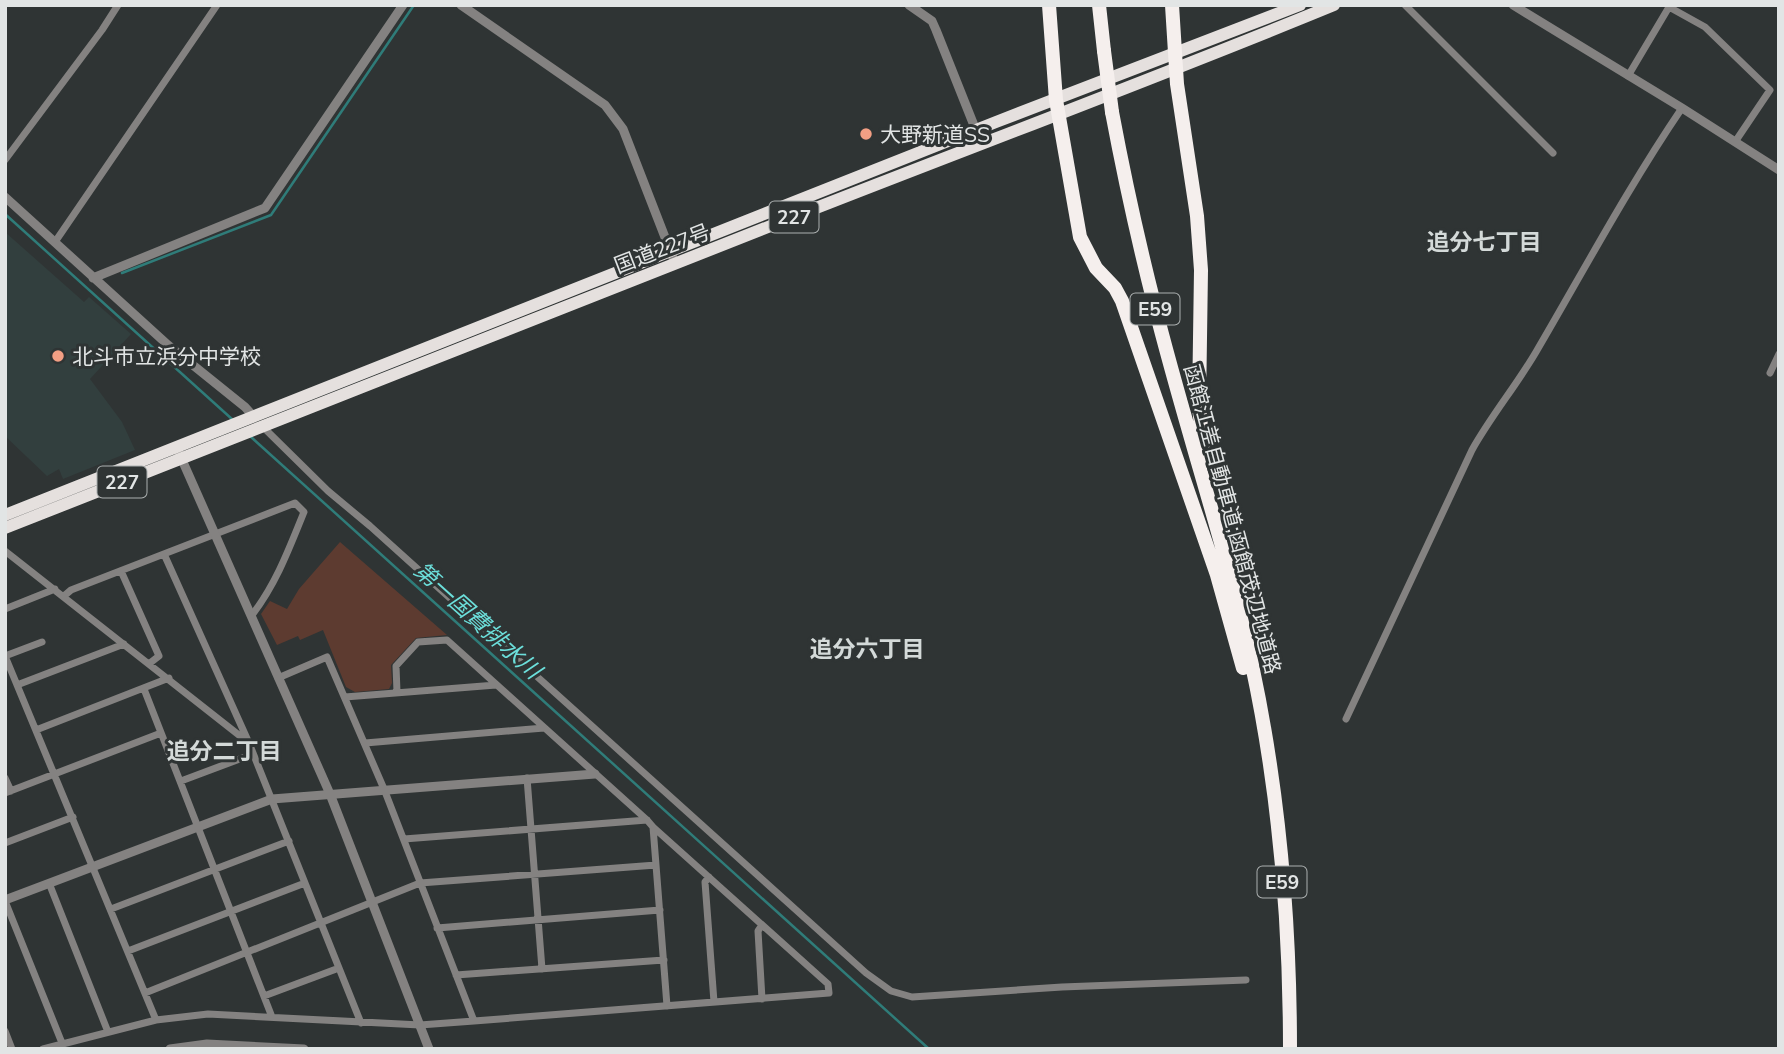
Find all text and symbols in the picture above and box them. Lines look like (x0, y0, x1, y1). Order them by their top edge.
place label: 大野新道SS (880, 121, 990, 147)
marker: 大野新道SS (858, 126, 874, 142)
road number: 227 (770, 202, 818, 232)
street label: 国道227号 (610, 218, 714, 278)
district label: 追分七丁目 (1427, 227, 1542, 256)
road number: E59 (1130, 294, 1180, 324)
place label: 北斗市立浜分中学校 (72, 343, 261, 369)
marker: 北斗市立浜分中学校 (50, 348, 66, 364)
street label: 函館江差自動車道;函館茂辺地道路 (1179, 361, 1287, 677)
road number: 227 (97, 467, 146, 498)
water label: 第一国費排水川 (408, 555, 550, 687)
district label: 追分六丁目 (810, 634, 925, 663)
district label: 追分二丁目 (167, 736, 282, 765)
road number: E59 (1258, 866, 1306, 898)

